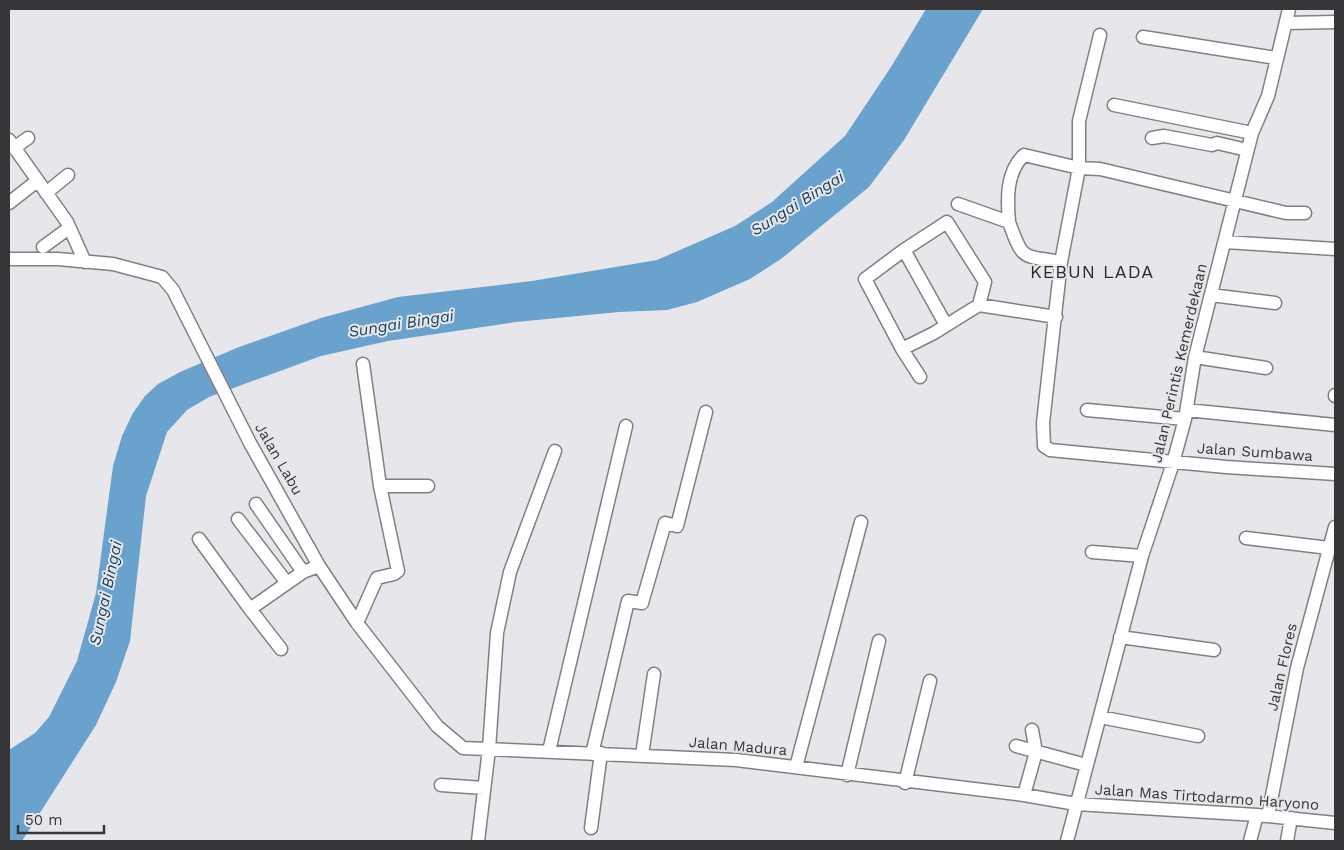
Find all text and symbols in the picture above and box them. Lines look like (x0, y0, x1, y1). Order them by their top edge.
water label: Sungai Bingai (747, 167, 848, 240)
district label: KEBUN LADA (1030, 261, 1154, 282)
street label: Jalan Perintis Kemerdekaan (1147, 262, 1211, 464)
water label: Sungai Bingai (347, 306, 456, 341)
street label: Jalan Labu (251, 420, 307, 498)
street label: Jalan Sumbawa (1197, 439, 1314, 465)
water label: Sungai Bingai (85, 538, 126, 647)
street label: Jalan Flores (1263, 621, 1301, 713)
street label: Jalan Madura (688, 733, 788, 759)
street label: Jalan Mas Tirtodarmo Haryono (1094, 780, 1320, 814)
scale bar (18, 802, 104, 834)
text: 50 m (25, 811, 62, 829)

